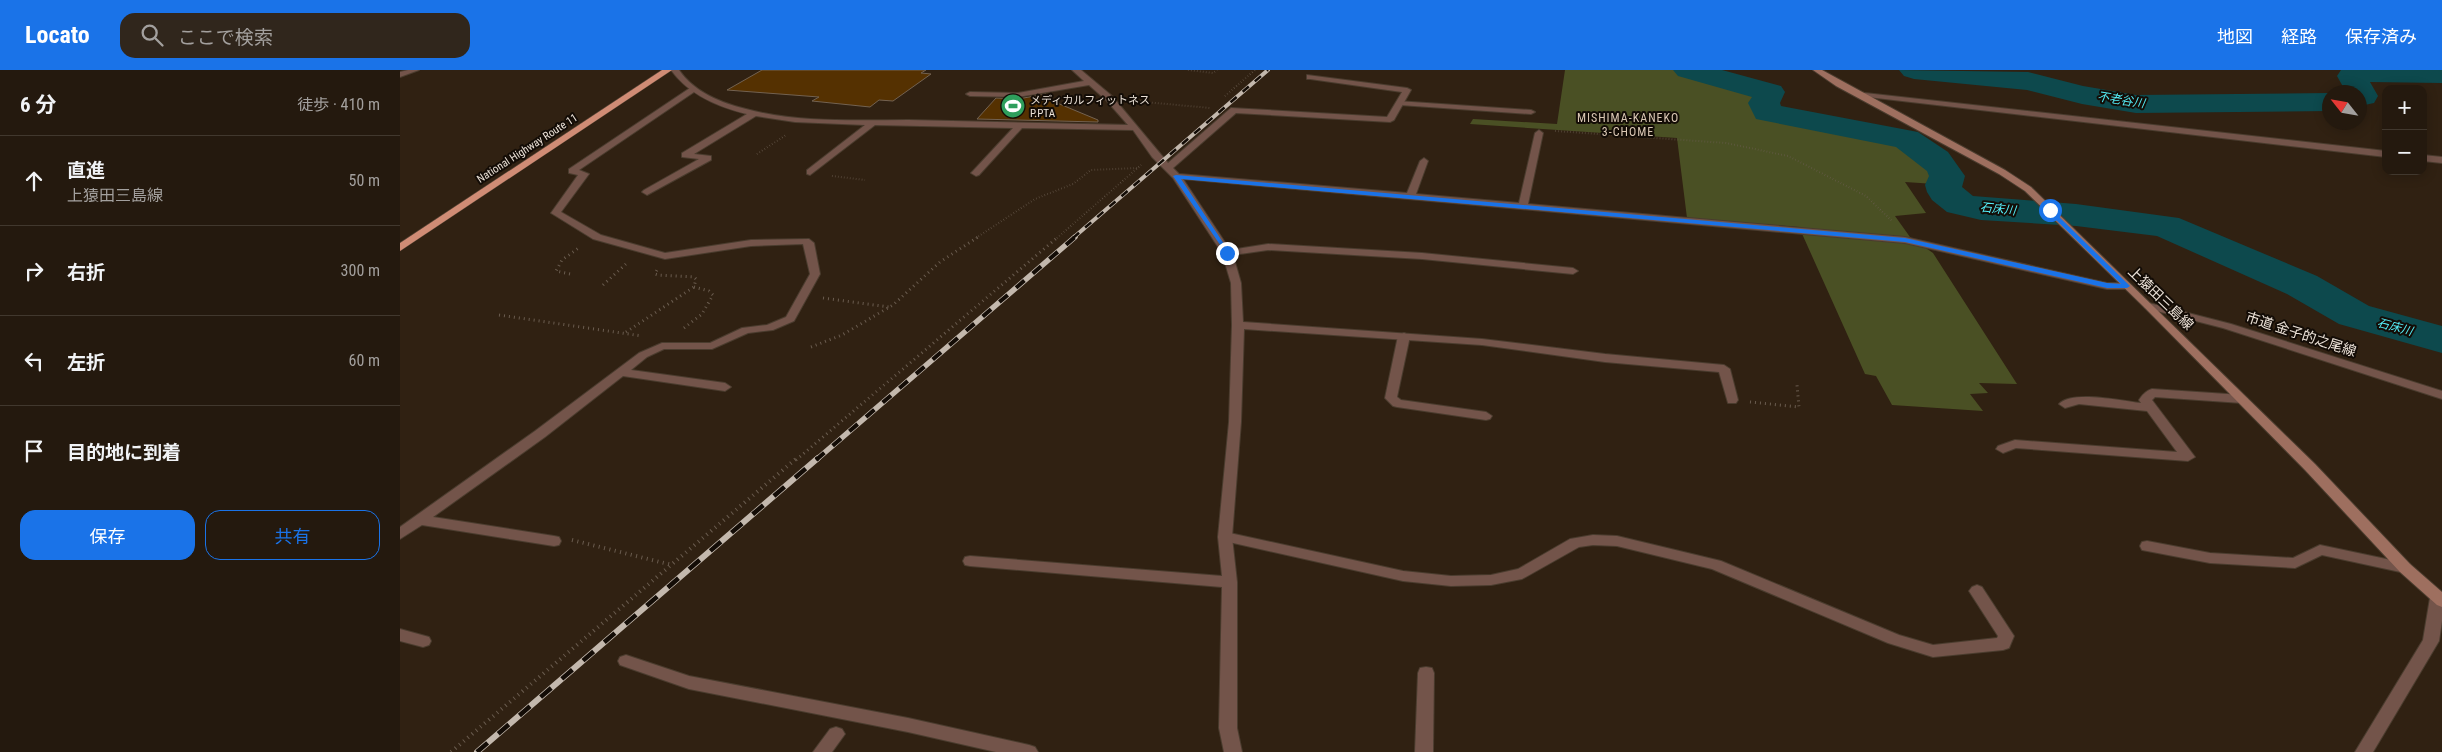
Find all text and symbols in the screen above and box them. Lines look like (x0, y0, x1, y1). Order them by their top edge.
search box (120, 13, 470, 58)
text: Locato (25, 21, 90, 49)
icon: search (138, 21, 166, 49)
text: ここで検索 (178, 26, 273, 49)
text: 地図 (2217, 26, 2253, 47)
text: 経路 (2281, 26, 2317, 47)
text: 保存済み (2345, 26, 2417, 47)
north arrow (2322, 85, 2367, 130)
map controls (2382, 85, 2427, 175)
button: + (2382, 85, 2427, 130)
water label: 不老谷川 (2096, 89, 2148, 111)
text: 6 分 (20, 93, 56, 117)
sports icon: メディカルフィットネス P.PTA (1000, 93, 1026, 119)
place label: メディカルフィットネス P.PTA (1030, 94, 1150, 120)
text: 徒歩 · 410 m (297, 95, 380, 114)
street label: National Highway Route 11 (475, 111, 580, 186)
district label: MISHIMA-KANEKO 3-CHOME (1577, 111, 1679, 139)
button: − (2382, 130, 2427, 175)
text: 直進 (67, 159, 105, 182)
icon: ahead (20, 167, 48, 195)
text: 50 m (348, 171, 380, 190)
text: 上猿田三島線 (67, 186, 163, 205)
route start (2039, 199, 2062, 222)
water label: 石床川 (1979, 200, 2019, 218)
route end (1216, 242, 1239, 265)
icon: right (20, 257, 48, 285)
text: 右折 (67, 261, 105, 284)
text: 300 m (341, 261, 380, 280)
street label: 上猿田三島線 (2125, 263, 2197, 333)
street label: 市道 金子的之尾線 (2244, 309, 2358, 359)
water label: 石床川 (2376, 316, 2416, 339)
icon: left (20, 347, 48, 375)
text: 左折 (67, 351, 105, 374)
text: 60 m (348, 351, 380, 370)
icon: arrive (20, 437, 48, 465)
text: 目的地に到着 (67, 441, 181, 464)
button: 保存 (20, 510, 195, 560)
button: 共有 (205, 510, 380, 560)

